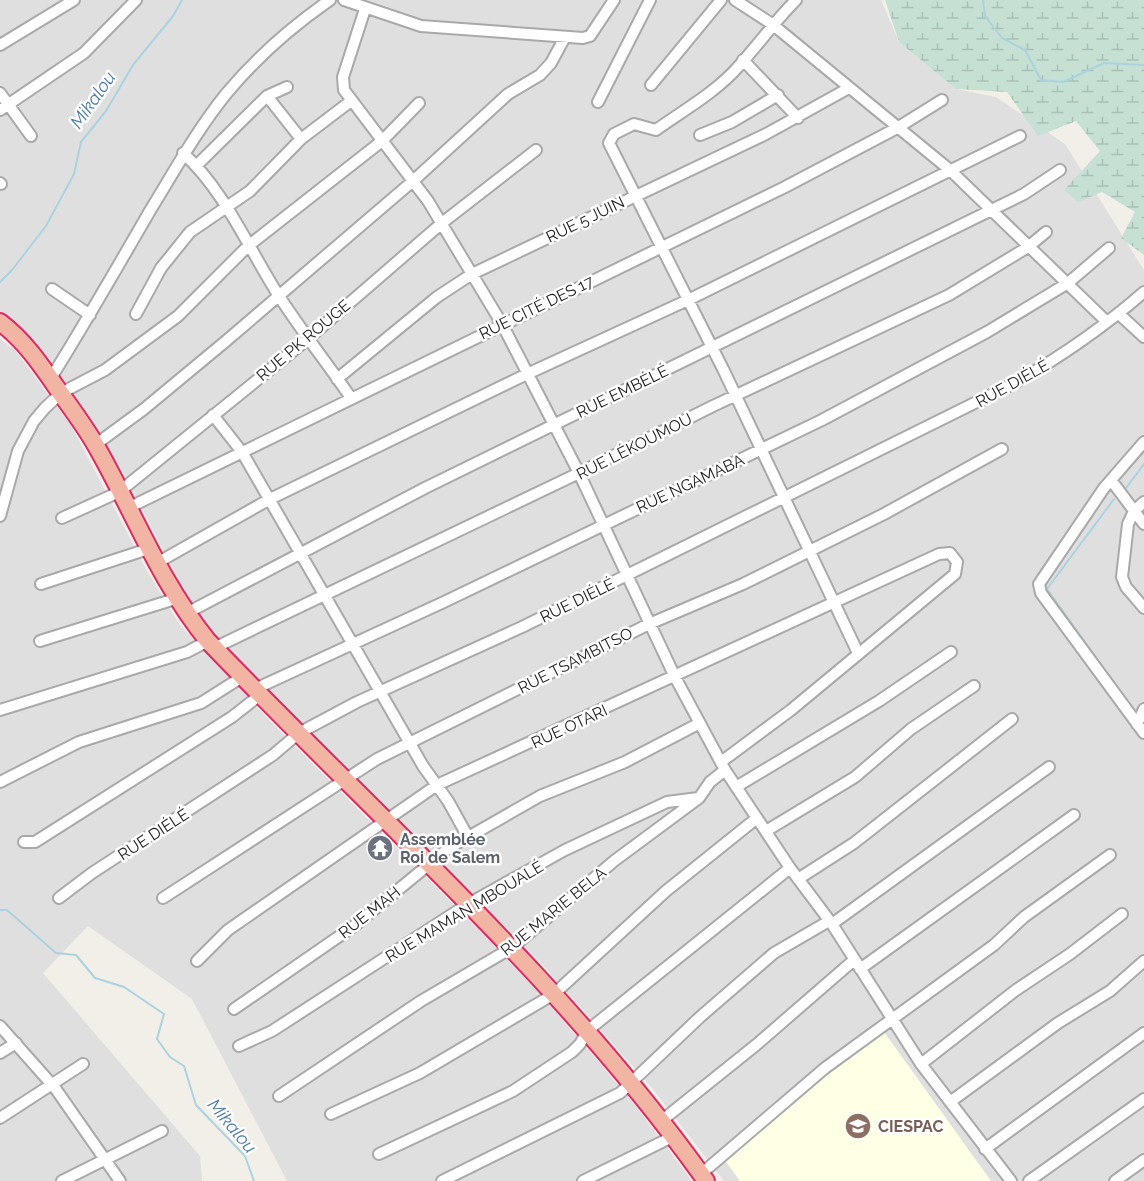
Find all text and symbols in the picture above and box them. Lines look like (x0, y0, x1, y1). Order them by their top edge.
water label: Mikalou (65, 67, 120, 132)
street label: RUE 5 JUIN (543, 192, 628, 247)
street label: RUE CITÉ DES 17 (475, 270, 597, 343)
street label: RUE PK ROUGE (253, 296, 354, 385)
street label: RUE DIÉLÉ (972, 355, 1052, 411)
street label: RUE EMBÉLÉ (573, 360, 671, 422)
street label: RUE LÉKOUMOU (573, 408, 695, 484)
street label: RUE NGAMABA (633, 450, 747, 517)
street label: RUE DIÉLÉ (536, 573, 618, 627)
street label: RUE TSAMBITSO (515, 623, 636, 698)
street label: RUE OTARI (528, 701, 610, 752)
street label: RUE DIÉLÉ (114, 804, 192, 864)
place label: Assemblée Roi de Salem (400, 830, 500, 867)
temple icon: Assemblée Roi de Salem (365, 833, 395, 863)
street label: RUE MAMAN MBOUALÉ (381, 856, 547, 966)
street label: RUE MARIE BELA (497, 863, 610, 960)
street label: RUE MAH (335, 882, 404, 942)
water label: Mikalou (204, 1094, 261, 1157)
school or university icon: CIESPAC (843, 1111, 873, 1141)
place label: CIESPAC (878, 1117, 943, 1136)

